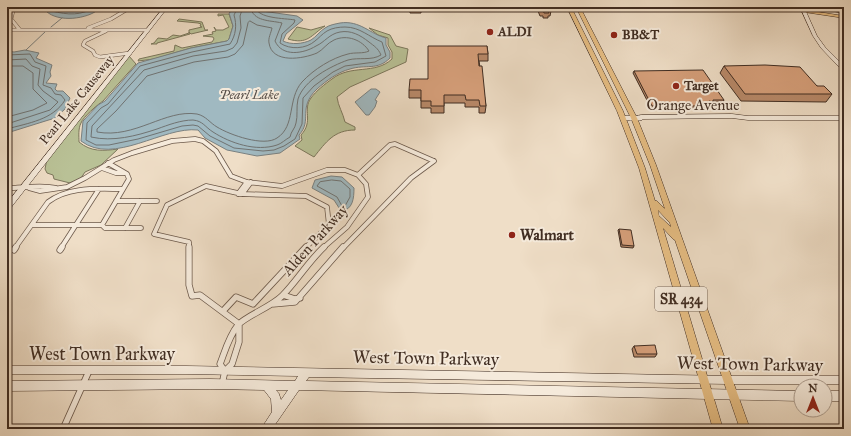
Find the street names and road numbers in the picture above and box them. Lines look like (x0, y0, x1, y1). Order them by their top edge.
street label: Pearl Lake Causeway (36, 52, 118, 148)
street label: Orange Avenue (646, 96, 740, 114)
street label: Alden Parkway (278, 200, 352, 280)
road number: SR 434 (655, 287, 707, 311)
street label: West Town Parkway (29, 343, 176, 365)
street label: West Town Parkway (353, 346, 500, 370)
street label: West Town Parkway (677, 352, 824, 376)

